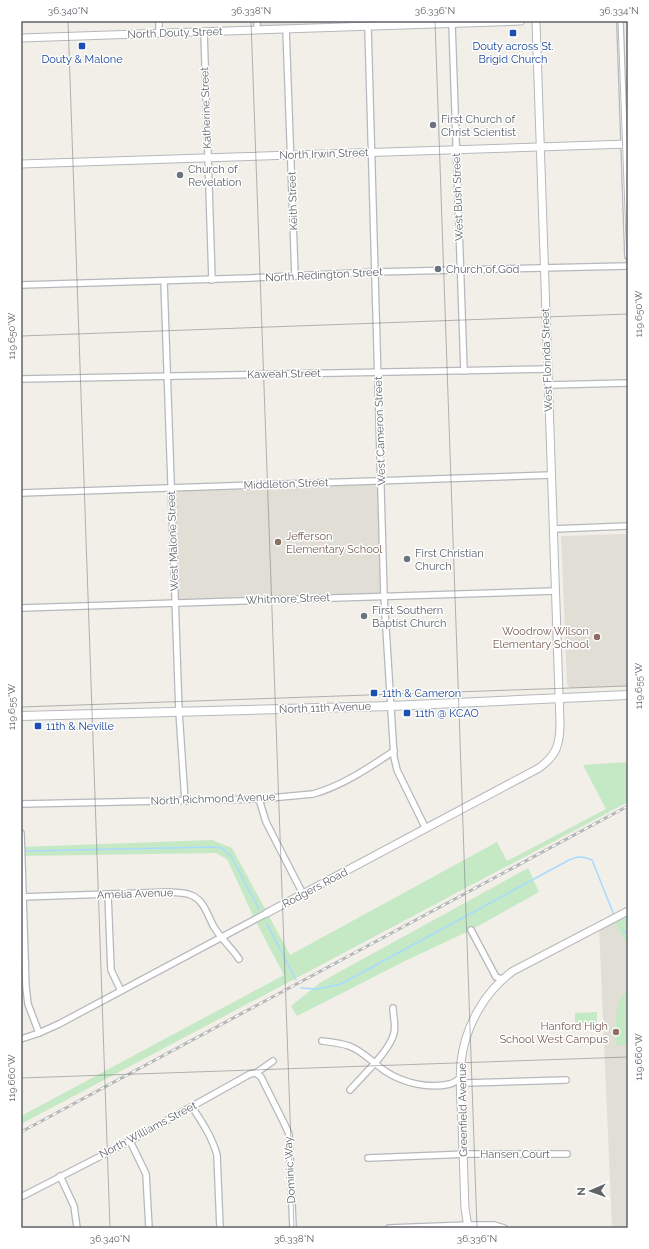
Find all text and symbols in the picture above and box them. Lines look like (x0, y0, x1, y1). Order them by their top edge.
text: 36.340°N (48, 5, 88, 16)
text: 36.338°N (231, 5, 271, 16)
text: 36.336°N (415, 5, 455, 16)
text: 36.334°N (599, 5, 639, 16)
street label: North Douty Street (127, 25, 223, 41)
marker: Douty across St. Brigid Church (508, 28, 518, 38)
place label: Douty across St. Brigid Church (472, 40, 554, 66)
marker: Douty & Malone (77, 41, 87, 51)
place label: Douty & Malone (41, 53, 123, 66)
street label: Katherine Street (198, 66, 214, 149)
place label: First Church of Christ Scientist (441, 113, 516, 139)
marker: First Church of Christ Scientist (428, 120, 438, 130)
street label: North Irwin Street (279, 146, 369, 162)
street label: West Bush Street (450, 153, 466, 241)
place label: Church of Revelation (188, 163, 241, 189)
marker: Church of Revelation (175, 170, 185, 180)
street label: Keith Street (285, 171, 301, 231)
place label: Church of God (446, 263, 519, 276)
marker: Church of God (433, 264, 443, 274)
street label: North Redington Street (265, 265, 383, 285)
text: 119.650°W (633, 290, 644, 337)
street label: West Florinda Street (539, 308, 555, 412)
text: 119.650°W (6, 312, 17, 359)
street label: Kaweah Street (247, 367, 321, 381)
street label: West Cameron Street (372, 376, 388, 486)
street label: Middleton Street (243, 476, 329, 492)
street label: West Malone Street (165, 490, 181, 591)
place label: Jefferson Elementary School (286, 530, 382, 556)
marker: Jefferson Elementary School (273, 537, 283, 547)
place label: First Christian Church (415, 547, 484, 573)
marker: First Christian Church (402, 554, 412, 564)
street label: Whitmore Street (246, 591, 331, 607)
place label: First Southern Baptist Church (372, 604, 447, 630)
marker: First Southern Baptist Church (359, 611, 369, 621)
place label: Woodrow Wilson Elementary School (493, 625, 589, 651)
marker: Woodrow Wilson Elementary School (592, 632, 602, 642)
text: 119.655°W (633, 662, 644, 709)
text: 119.655°W (6, 683, 17, 730)
place label: 11th & Cameron (382, 687, 461, 700)
marker: 11th & Cameron (369, 688, 379, 698)
street label: North 11th Avenue (279, 700, 372, 716)
place label: 11th @ KCAO (415, 707, 479, 720)
marker: 11th @ KCAO (402, 708, 412, 718)
place label: 11th & Neville (46, 720, 114, 733)
marker: 11th & Neville (33, 721, 43, 731)
street label: North Richmond Avenue (150, 790, 276, 808)
street label: Rodgers Road (280, 865, 350, 911)
street label: Amelia Avenue (97, 886, 174, 902)
place label: Hanford High School West Campus (499, 1020, 608, 1046)
marker: Hanford High School West Campus (611, 1027, 621, 1037)
text: 119.660°W (633, 1033, 644, 1081)
text: 119.660°W (6, 1054, 17, 1102)
street label: Greenfield Avenue (456, 1062, 470, 1157)
street label: North Williams Street (97, 1099, 199, 1161)
street label: Dominic Way (282, 1136, 298, 1204)
street label: Hansen Court (480, 1148, 550, 1161)
north arrow (571, 1171, 611, 1211)
text: N (575, 1187, 588, 1196)
text: 36.340°N (90, 1233, 130, 1244)
text: 36.338°N (274, 1233, 314, 1244)
text: 36.336°N (457, 1233, 497, 1244)

